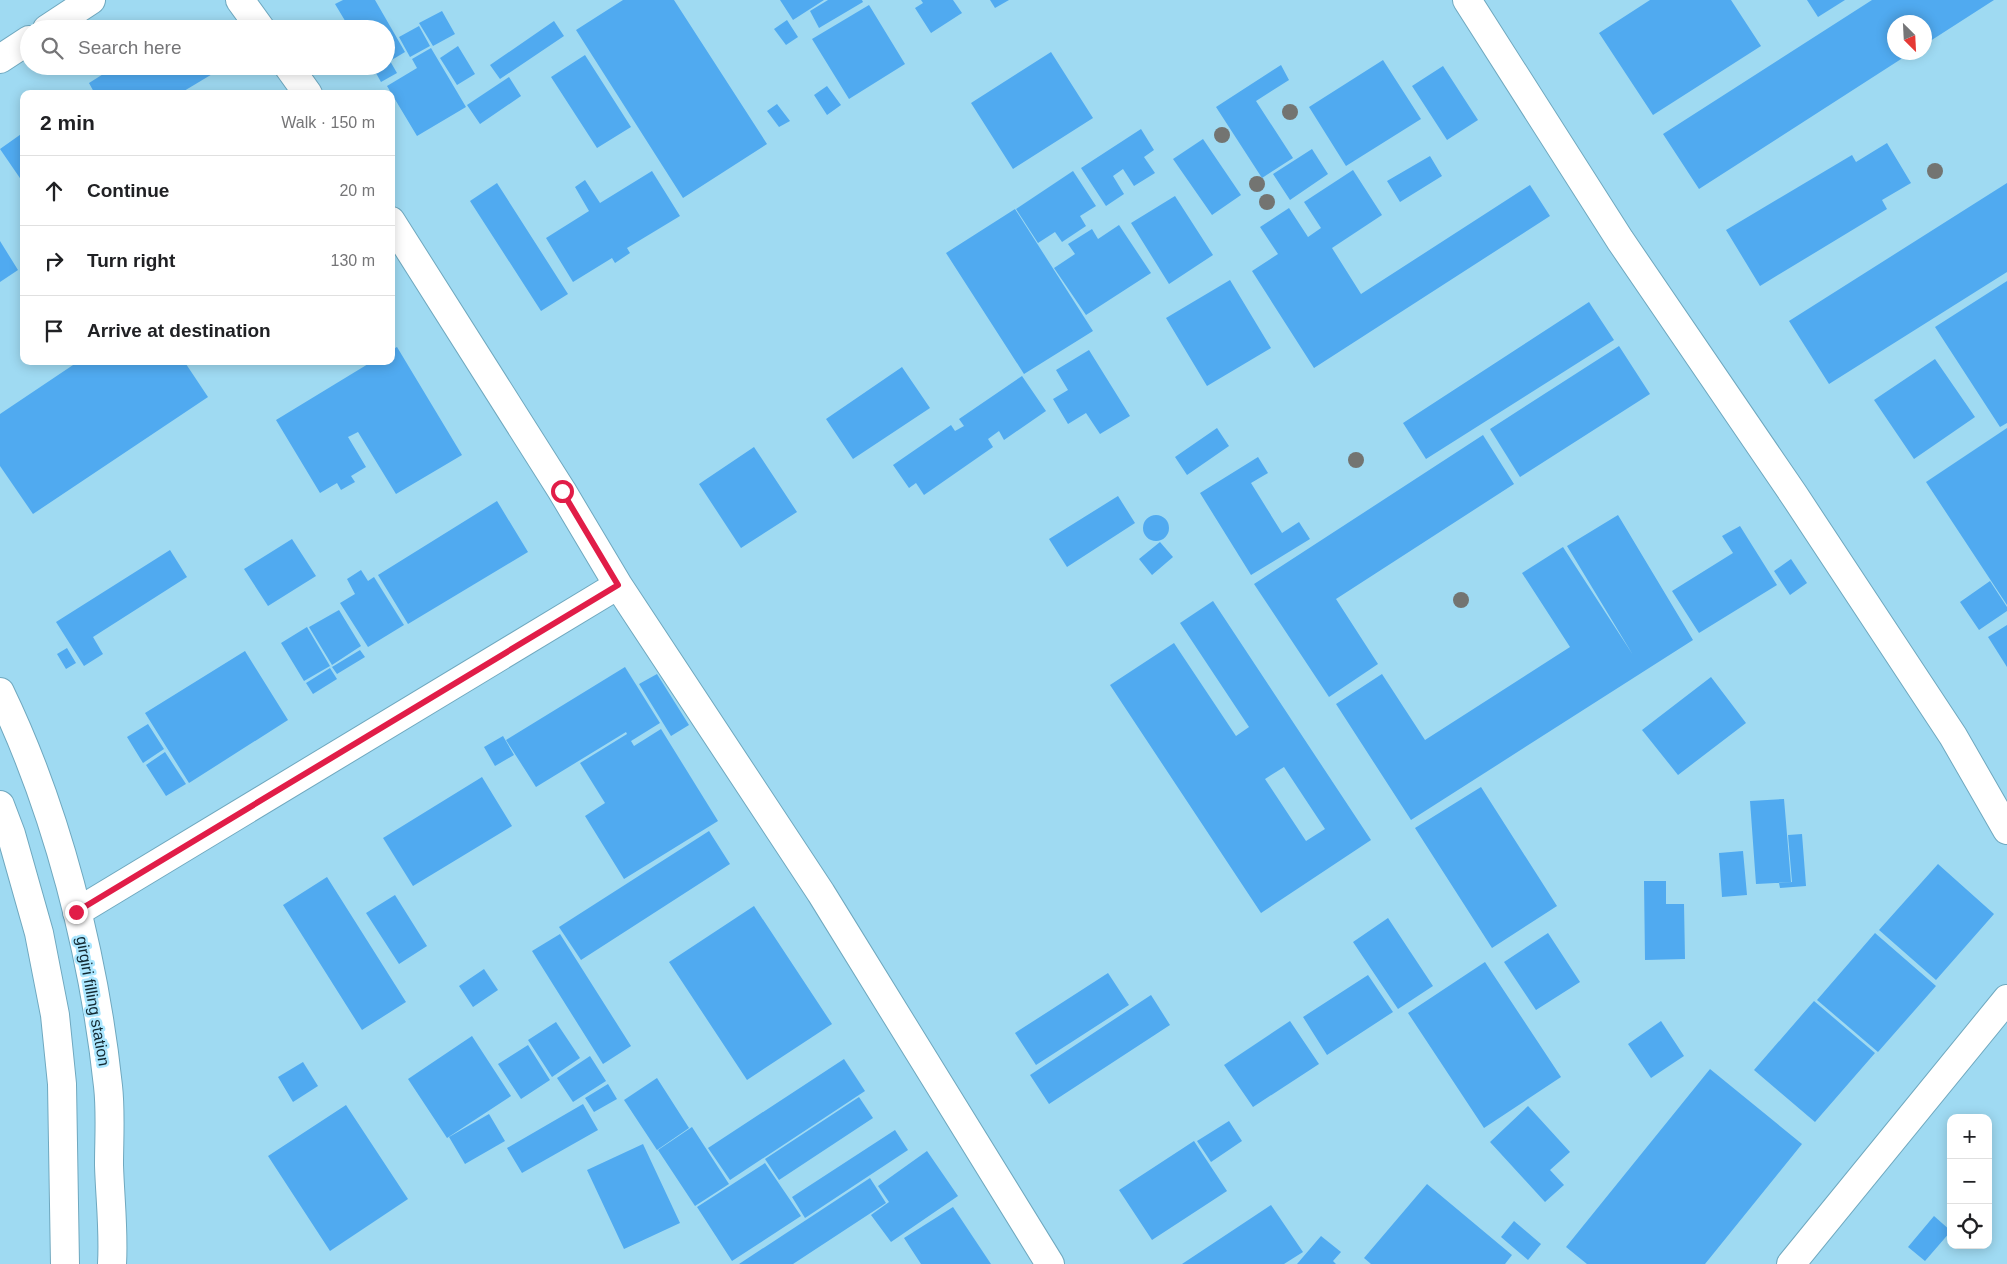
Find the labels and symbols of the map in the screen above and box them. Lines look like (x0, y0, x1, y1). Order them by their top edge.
north arrow (1887, 15, 1932, 60)
route start (551, 480, 574, 503)
route end (65, 901, 88, 924)
street label: girgiri filling station (73, 935, 113, 1067)

